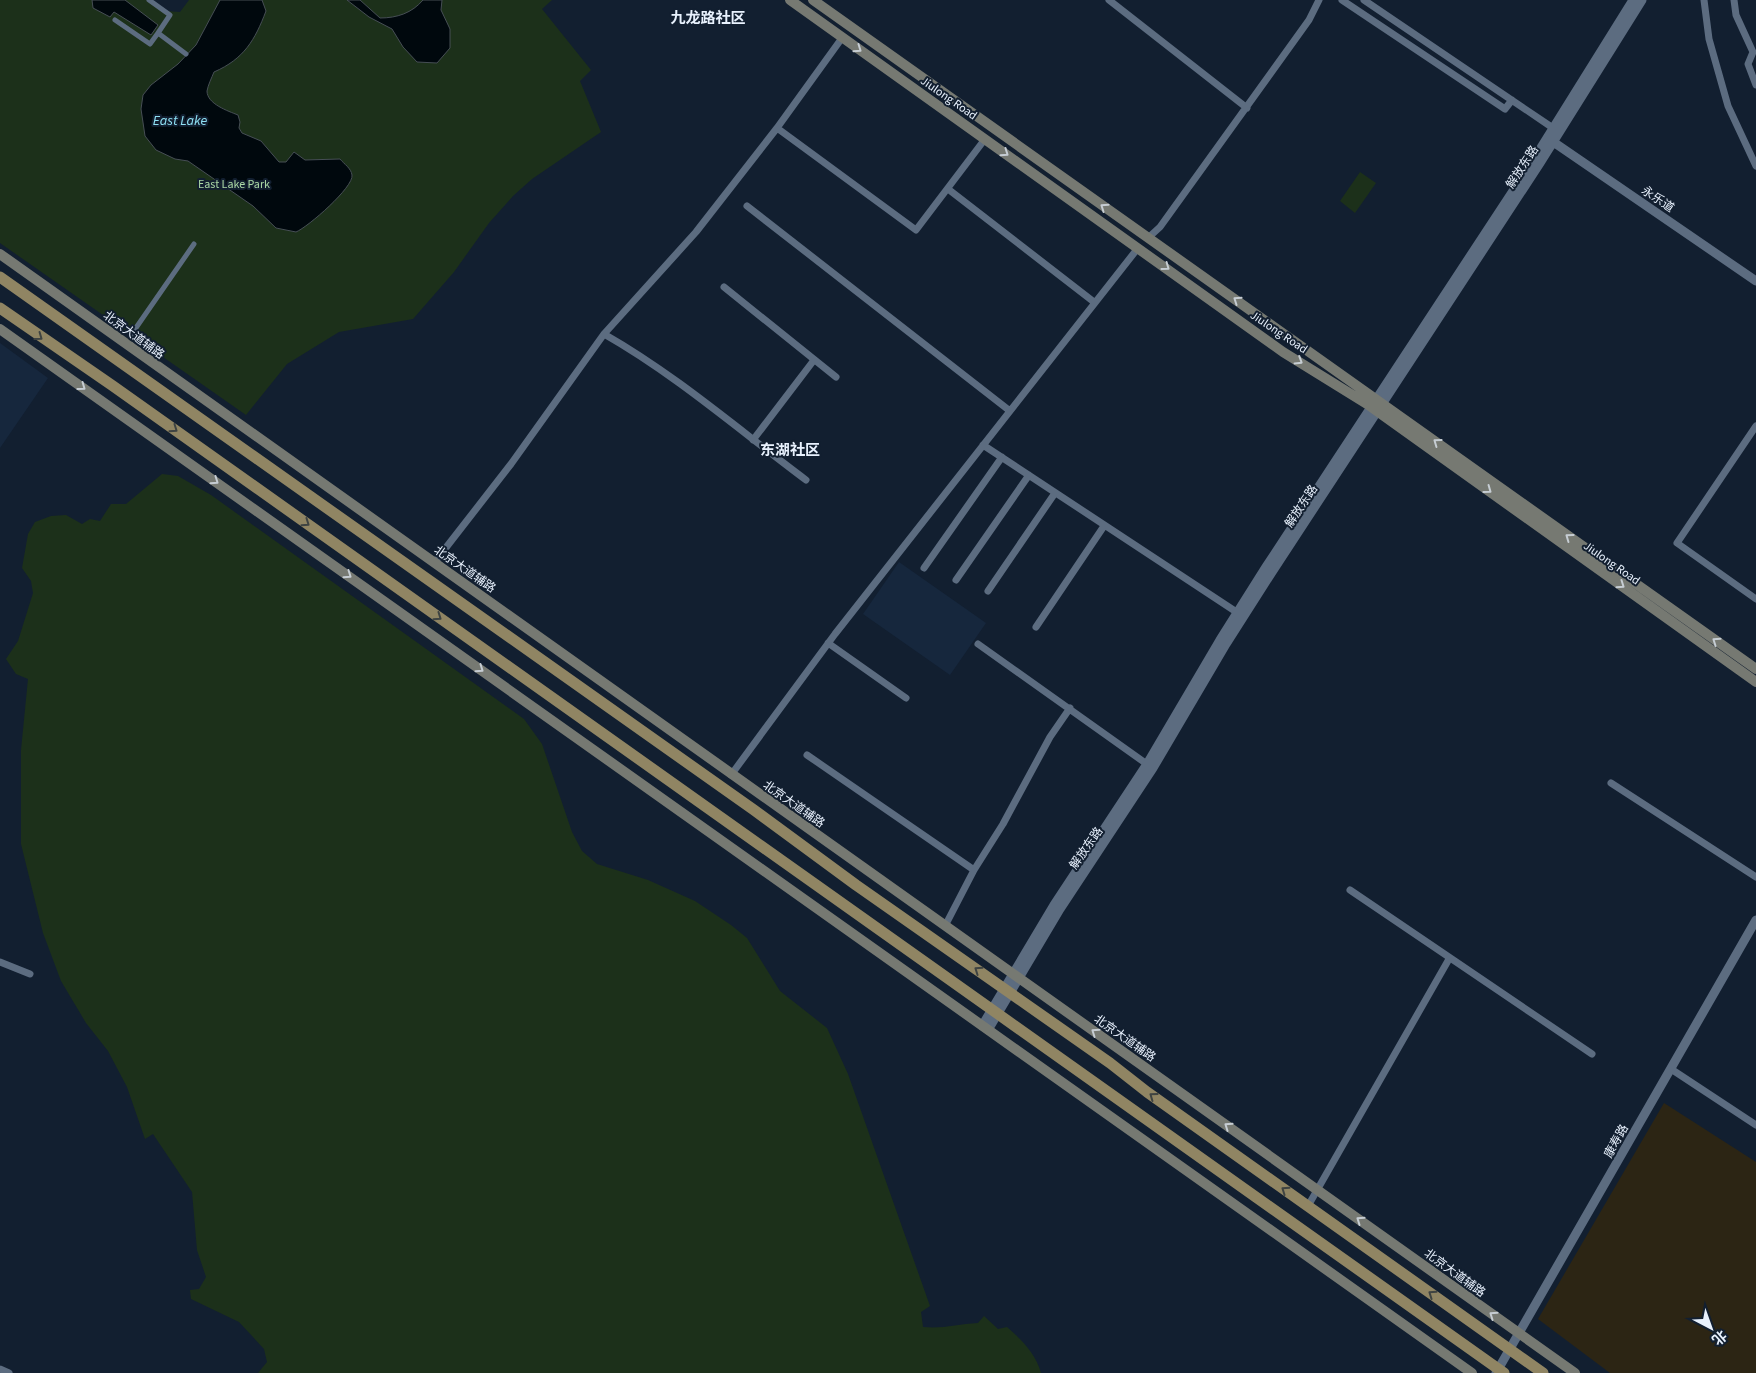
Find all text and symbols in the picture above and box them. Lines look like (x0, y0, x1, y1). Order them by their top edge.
district label: 九龙路社区 (670, 8, 746, 29)
one-way arrow (852, 43, 862, 52)
street label: Jiulong Road (917, 73, 980, 124)
water label: East Lake (153, 111, 207, 131)
street label: 解放东路 (1502, 143, 1543, 192)
one-way arrow (999, 147, 1009, 156)
park label: East Lake Park (198, 176, 270, 193)
street label: 永乐道 (1638, 182, 1677, 217)
one-way arrow (1100, 204, 1110, 213)
one-way arrow (1160, 262, 1169, 270)
one-way arrow (1233, 297, 1242, 306)
street label: 北京大道辅路 (100, 307, 168, 363)
street label: Jiulong Road (1247, 307, 1311, 358)
one-way arrow (34, 331, 43, 340)
one-way arrow (1293, 355, 1302, 364)
one-way arrow (77, 381, 86, 390)
one-way arrow (168, 423, 177, 432)
one-way arrow (1433, 439, 1443, 448)
district label: 东湖社区 (760, 440, 820, 461)
one-way arrow (209, 475, 219, 484)
street label: 解放东路 (1281, 482, 1322, 531)
one-way arrow (1483, 484, 1492, 494)
one-way arrow (300, 517, 310, 526)
one-way arrow (1566, 533, 1575, 543)
street label: Jiulong Road (1580, 538, 1643, 589)
street label: 北京大道辅路 (430, 542, 499, 597)
one-way arrow (342, 569, 351, 578)
one-way arrow (1615, 579, 1625, 588)
one-way arrow (432, 611, 442, 620)
one-way arrow (1712, 638, 1722, 647)
one-way arrow (474, 663, 484, 672)
street label: 北京大道辅路 (759, 777, 828, 832)
street label: 解放东路 (1066, 824, 1107, 873)
one-way arrow (974, 967, 984, 976)
street label: 北京大道辅路 (1090, 1011, 1159, 1066)
one-way arrow (1091, 1029, 1101, 1038)
one-way arrow (1149, 1093, 1159, 1102)
street label: 康寿路 (1600, 1121, 1633, 1161)
one-way arrow (1225, 1124, 1234, 1132)
one-way arrow (1282, 1186, 1291, 1196)
one-way arrow (1357, 1217, 1366, 1226)
street label: 北京大道辅路 (1421, 1245, 1489, 1301)
one-way arrow (1428, 1291, 1438, 1300)
north arrow (1686, 1303, 1736, 1353)
one-way arrow (1489, 1312, 1498, 1321)
text: 北 (1707, 1325, 1731, 1349)

